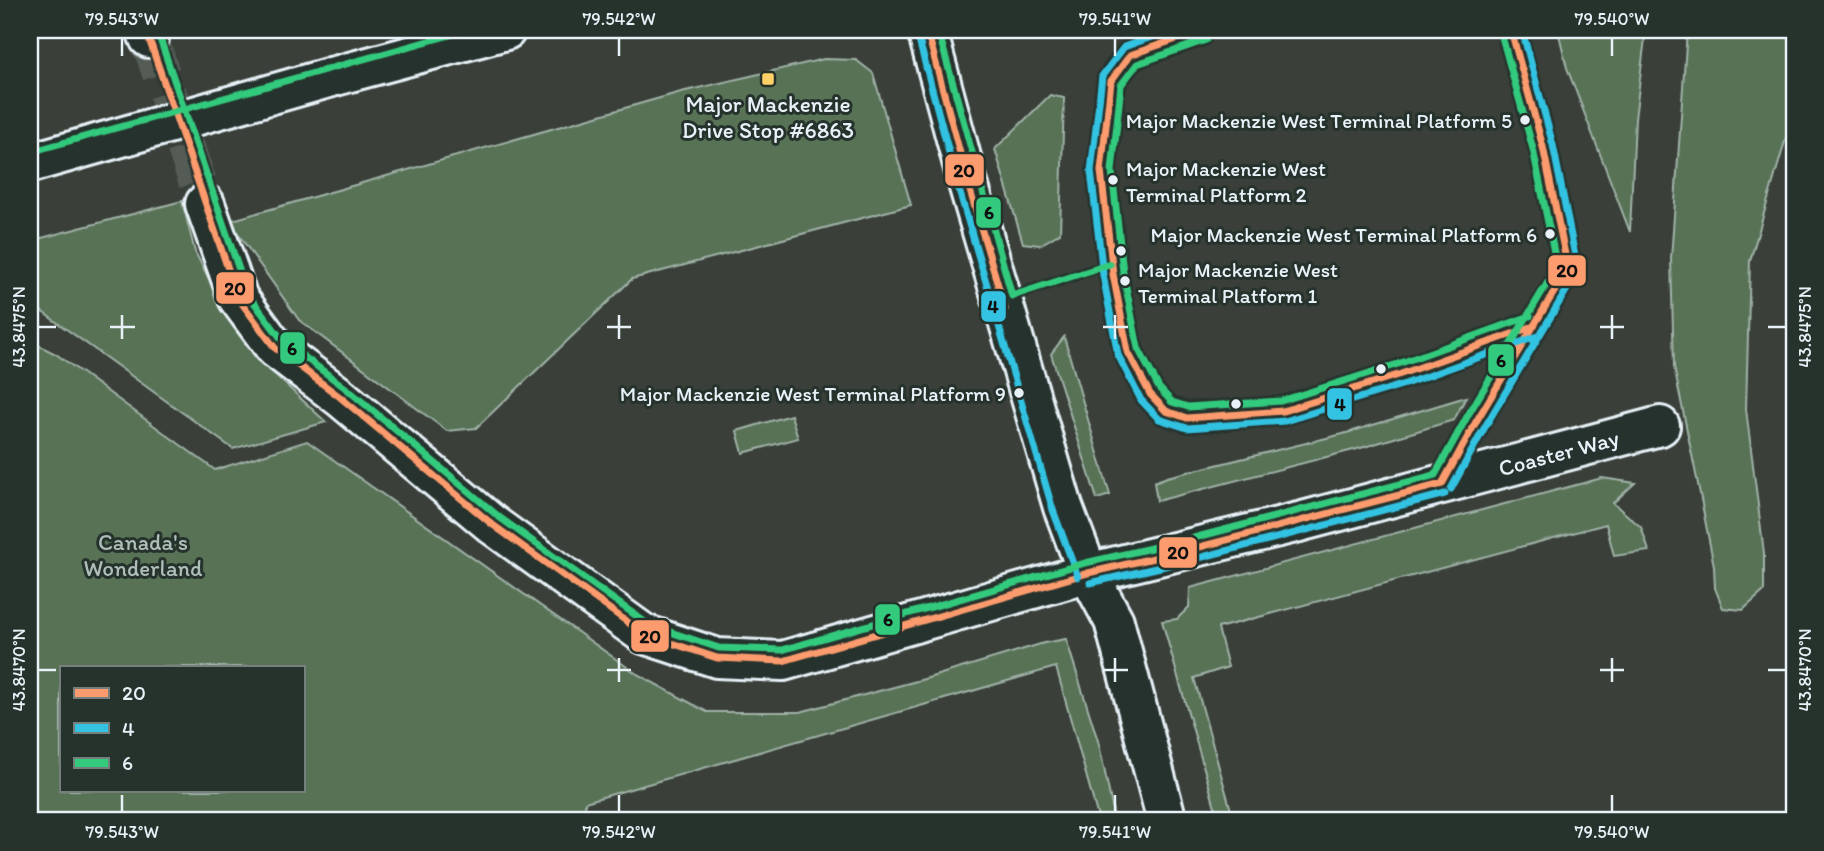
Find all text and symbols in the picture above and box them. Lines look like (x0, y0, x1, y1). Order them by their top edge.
text: 79.543°W (85, 8, 159, 30)
text: 79.542°W (582, 8, 656, 30)
text: 79.541°W (1079, 8, 1151, 30)
text: 79.540°W (1575, 8, 1649, 30)
marker: Major Mackenzie Drive Stop #6863 (760, 71, 776, 87)
place label: Major Mackenzie Drive Stop #6863 (682, 90, 854, 144)
place label: Major Mackenzie West Terminal Platform 5 (1126, 108, 1512, 133)
marker: Major Mackenzie West Terminal Platform 5 (1518, 113, 1532, 127)
line badge: 20 (944, 153, 985, 187)
place label: Major Mackenzie West Terminal Platform 2 (1126, 156, 1326, 207)
text: 20 (953, 159, 975, 182)
marker: Major Mackenzie West Terminal Platform 2 (1106, 173, 1120, 187)
line badge: 6 (975, 196, 1002, 229)
text: 6 (984, 201, 994, 224)
place label: Major Mackenzie West Terminal Platform 6 (1151, 222, 1537, 247)
marker: Major Mackenzie West Terminal Platform 6 (1543, 227, 1557, 241)
unlabelled marker (1114, 244, 1128, 258)
line badge: 20 (1547, 254, 1587, 287)
place label: Major Mackenzie West Terminal Platform 1 (1138, 257, 1338, 308)
text: 20 (1556, 259, 1578, 282)
line badge: 20 (215, 271, 255, 305)
marker: Major Mackenzie West Terminal Platform 1 (1118, 274, 1132, 288)
text: 20 (224, 277, 246, 300)
text: 43.8475°N (8, 286, 30, 368)
text: 43.8475°N (1794, 286, 1816, 368)
line badge: 4 (980, 290, 1007, 323)
text: 4 (987, 295, 999, 318)
line badge: 6 (279, 331, 306, 365)
text: 6 (287, 337, 297, 360)
line badge: 6 (1487, 343, 1515, 377)
text: 6 (1496, 349, 1506, 372)
unlabelled marker (1374, 362, 1388, 376)
place label: Major Mackenzie West Terminal Platform 9 (620, 381, 1006, 406)
marker: Major Mackenzie West Terminal Platform 9 (1012, 386, 1026, 400)
line badge: 4 (1326, 387, 1353, 421)
text: 4 (1334, 393, 1346, 416)
unlabelled marker (1229, 397, 1243, 411)
street label: Coaster Way (1495, 423, 1622, 482)
park label: Canada's Wonderland (83, 528, 203, 582)
line badge: 20 (1158, 536, 1198, 569)
text: 20 (1167, 541, 1189, 564)
line badge: 6 (874, 603, 901, 636)
text: 6 (883, 608, 893, 631)
line badge: 20 (630, 619, 670, 653)
text: 20 (639, 625, 661, 648)
text: 43.8470°N (8, 628, 30, 712)
text: 43.8470°N (1794, 628, 1816, 712)
legend (60, 666, 304, 792)
text: 20 (122, 680, 146, 705)
text: 4 (122, 716, 135, 741)
text: 6 (122, 750, 133, 775)
text: 79.543°W (85, 821, 159, 843)
text: 79.542°W (582, 821, 656, 843)
text: 79.541°W (1079, 821, 1151, 843)
text: 79.540°W (1575, 821, 1649, 843)

